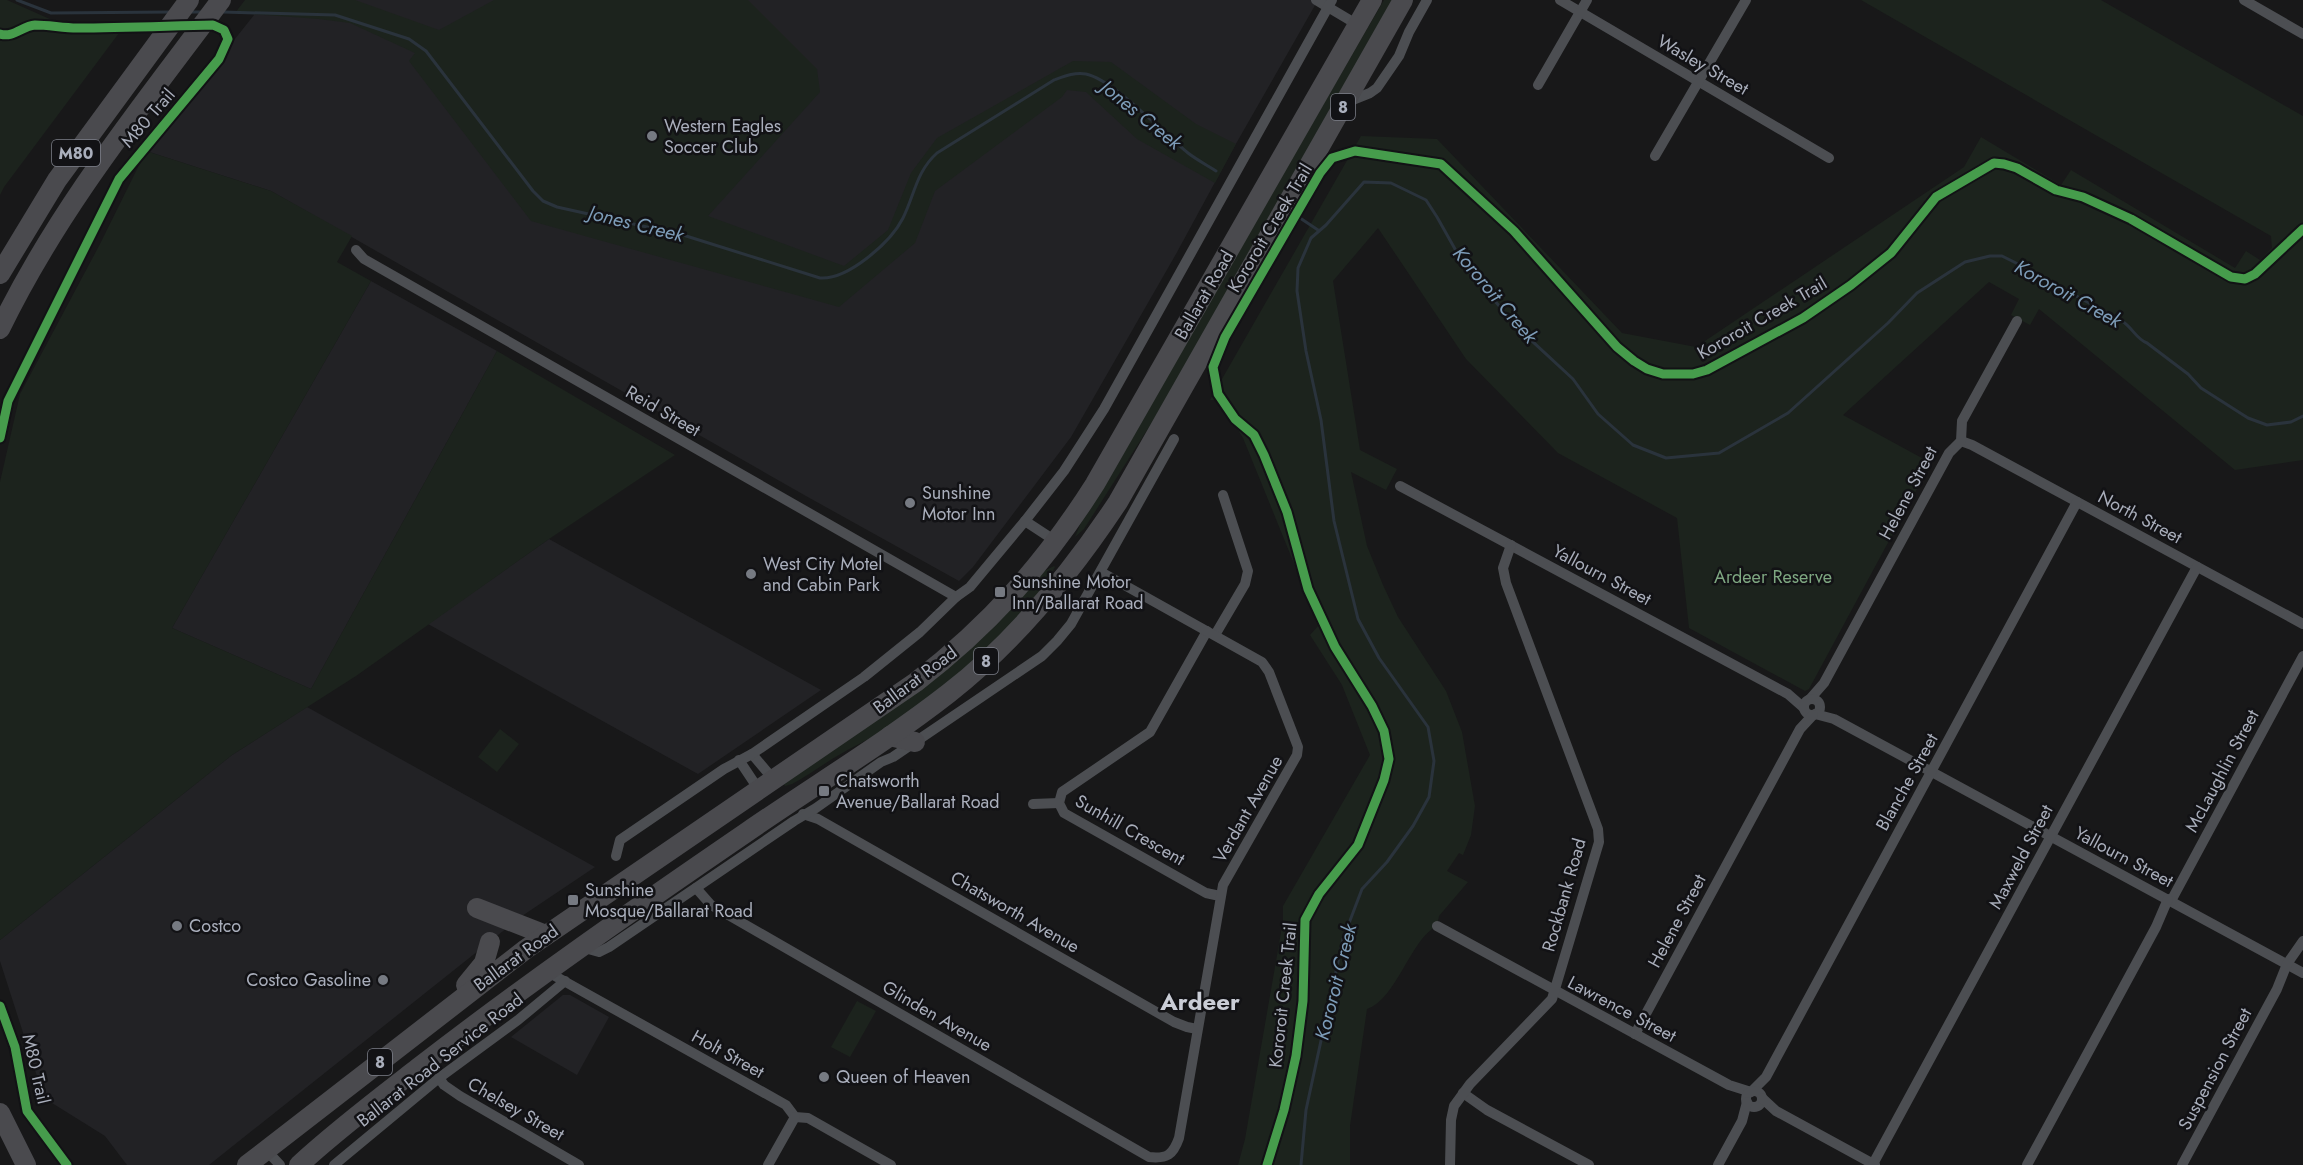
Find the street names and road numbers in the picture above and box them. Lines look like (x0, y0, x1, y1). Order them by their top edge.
street label: Wasley Street (1653, 28, 1754, 102)
street label: M80 Trail (115, 83, 181, 153)
road number: 8 (1331, 94, 1355, 120)
road number: M80 (52, 140, 100, 166)
street label: Kororoit Creek Trail (1221, 159, 1319, 297)
street label: Ballarat Road (1168, 246, 1240, 344)
street label: Kororoit Creek Trail (1692, 270, 1832, 366)
street label: Reid Street (621, 379, 706, 443)
street label: Helene Street (1872, 441, 1944, 544)
street label: North Street (2093, 484, 2187, 550)
street label: Yallourn Street (1548, 538, 1657, 612)
street label: Ballarat Road (868, 640, 962, 720)
road number: 8 (974, 648, 998, 674)
street label: McLaughlin Street (2179, 704, 2266, 837)
street label: Blanche Street (1869, 728, 1945, 836)
street label: Verdant Avenue (1207, 751, 1289, 867)
street label: Sunhill Crescent (1070, 788, 1190, 872)
street label: Maxweld Street (1983, 800, 2060, 914)
street label: Yallourn Street (2070, 820, 2179, 894)
street label: Rockbank Road (1535, 835, 1593, 955)
street label: Chatsworth Avenue (946, 864, 1084, 960)
street label: Helene Street (1641, 869, 1713, 972)
street label: Ballarat Road (468, 918, 564, 998)
street label: Kororoit Creek Trail (1262, 921, 1304, 1069)
street label: Lawrence Street (1563, 969, 1682, 1049)
street label: Glinden Avenue (877, 974, 997, 1058)
street label: Ballarat Road Service Road (351, 987, 529, 1133)
street label: Suspension Street (2172, 1003, 2259, 1135)
street label: Holt Street (687, 1023, 770, 1085)
street label: M80 Trail (15, 1031, 57, 1107)
road number: 8 (368, 1049, 392, 1075)
street label: Chelsey Street (463, 1071, 570, 1148)

